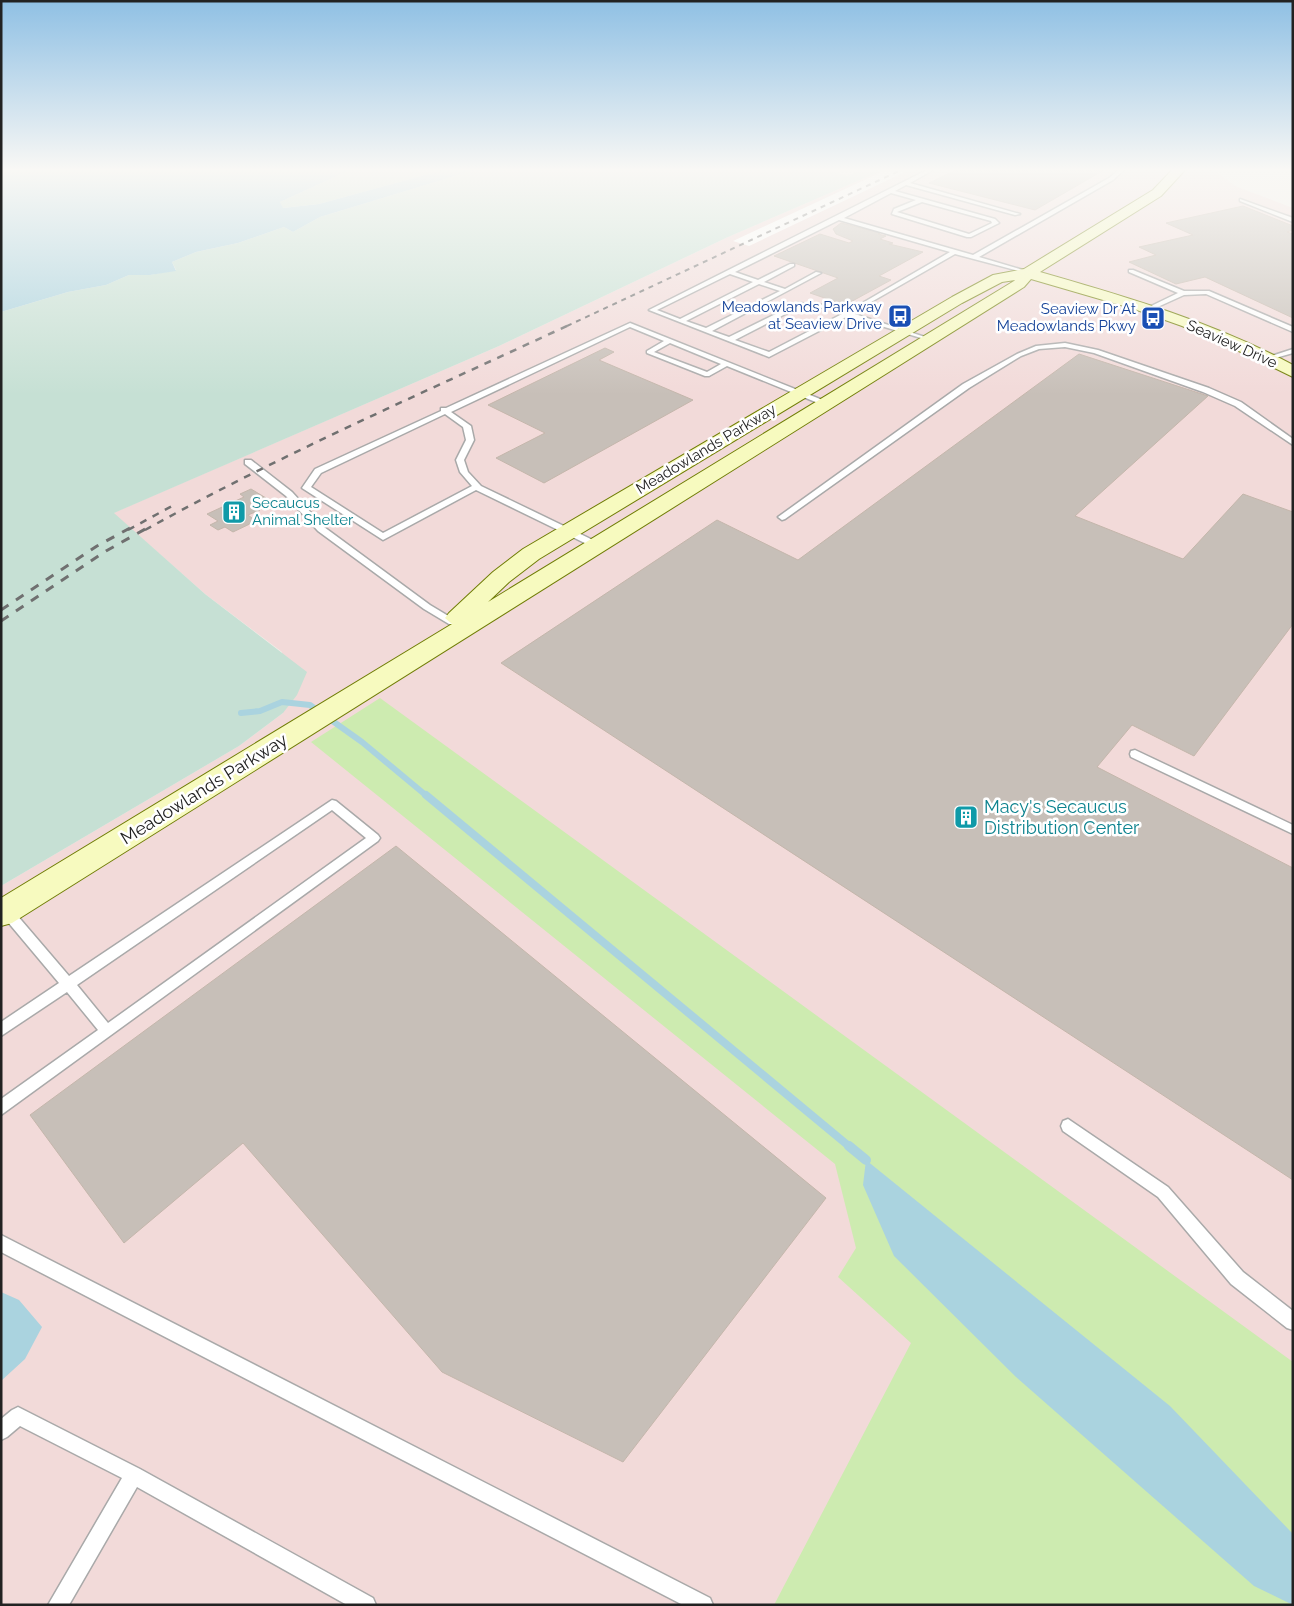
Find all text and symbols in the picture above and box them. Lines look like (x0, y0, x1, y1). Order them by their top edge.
place label: Meadowlands Parkway at Seaview Drive (722, 298, 882, 333)
place label: Seaview Dr At Meadowlands Pkwy (997, 300, 1136, 335)
bus stop icon: Meadowlands Parkway at Seaview Drive (887, 303, 913, 329)
bus stop icon: Seaview Dr At Meadowlands Pkwy (1140, 305, 1166, 331)
street label: Seaview Drive (1184, 316, 1280, 372)
street label: Meadowlands Parkway (633, 400, 779, 498)
place label: Secaucus Animal Shelter (252, 494, 354, 529)
building icon: Secaucus Animal Shelter (221, 499, 247, 525)
street label: Meadowlands Parkway (117, 729, 291, 848)
place label: Macy's Secaucus Distribution Center (984, 796, 1140, 838)
building icon: Macy's Secaucus Distribution Center (953, 804, 979, 830)

